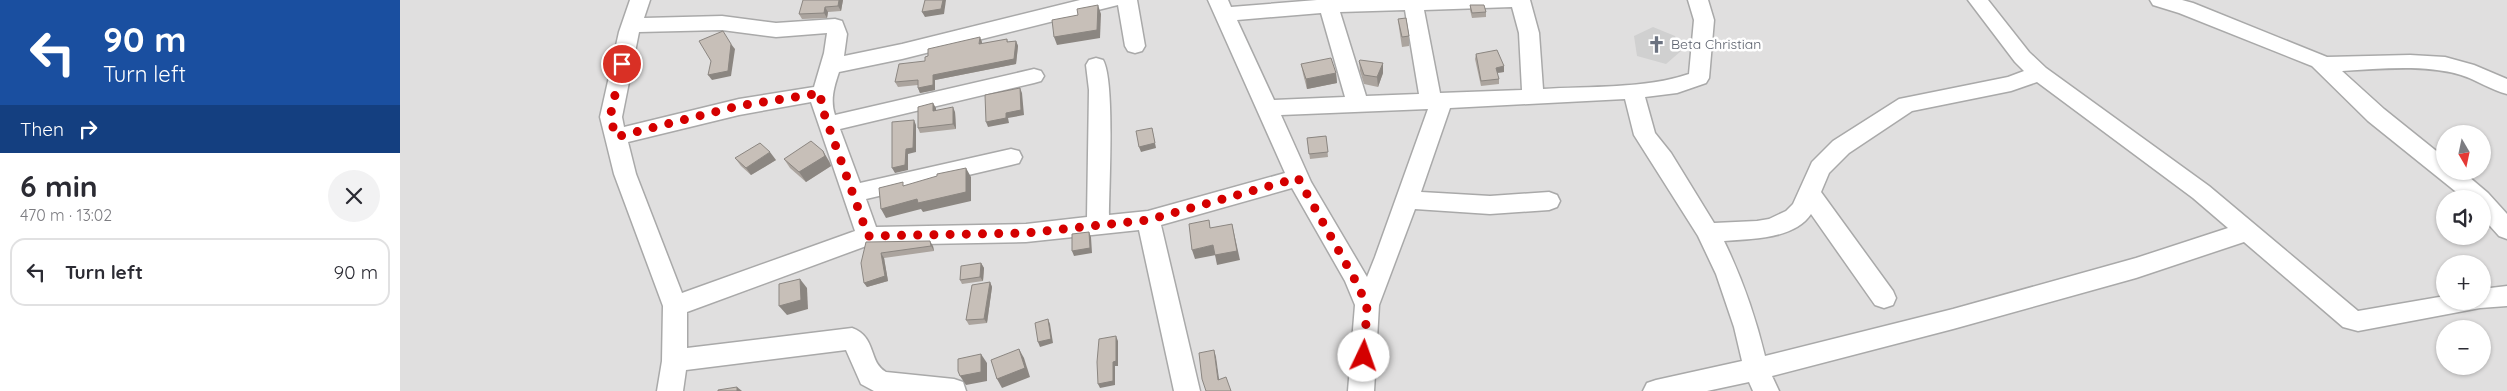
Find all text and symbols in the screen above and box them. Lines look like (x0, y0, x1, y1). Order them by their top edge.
text: 90 m (103, 17, 186, 61)
icon: left (20, 20, 85, 85)
church icon: Beta Christian (1647, 34, 1667, 54)
place label: Beta Christian (1671, 35, 1761, 53)
pin (601, 43, 643, 85)
icon: arrive (608, 50, 636, 78)
text: Turn left (103, 60, 186, 88)
icon: right (74, 115, 102, 143)
text: Then (20, 117, 64, 141)
north arrow (2436, 125, 2491, 180)
map controls (2436, 125, 2491, 375)
text: 6 min (20, 167, 98, 205)
button: close (328, 170, 380, 222)
button: sound (2436, 190, 2491, 245)
text: 470 m · 13:02 (20, 205, 112, 225)
button: + (2436, 255, 2491, 310)
icon: left (22, 258, 50, 286)
text: Turn left (65, 260, 143, 284)
text: 90 m (334, 260, 378, 284)
button: − (2436, 320, 2491, 375)
position arrow (1337, 329, 1389, 381)

